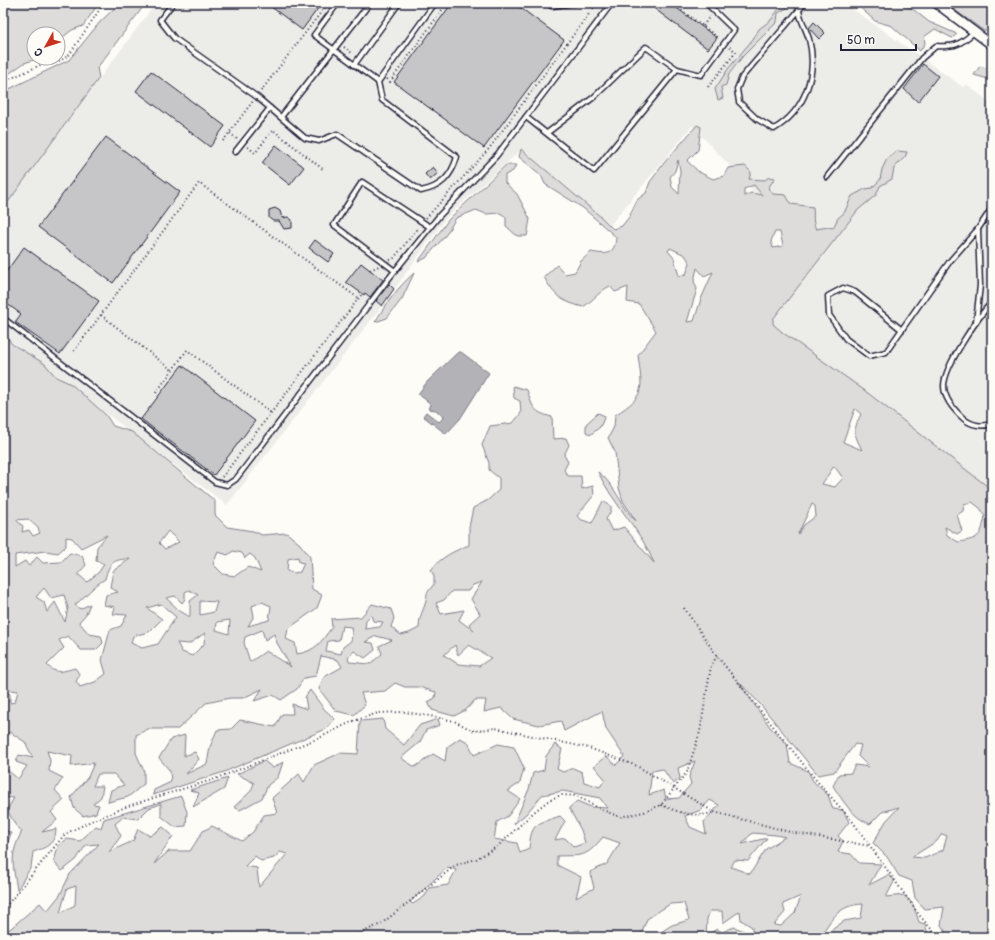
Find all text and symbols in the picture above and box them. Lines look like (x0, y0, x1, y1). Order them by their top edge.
north arrow (26, 26, 66, 66)
scale bar (841, 26, 916, 52)
text: 50 m (847, 33, 875, 48)
text: С (31, 45, 46, 59)

